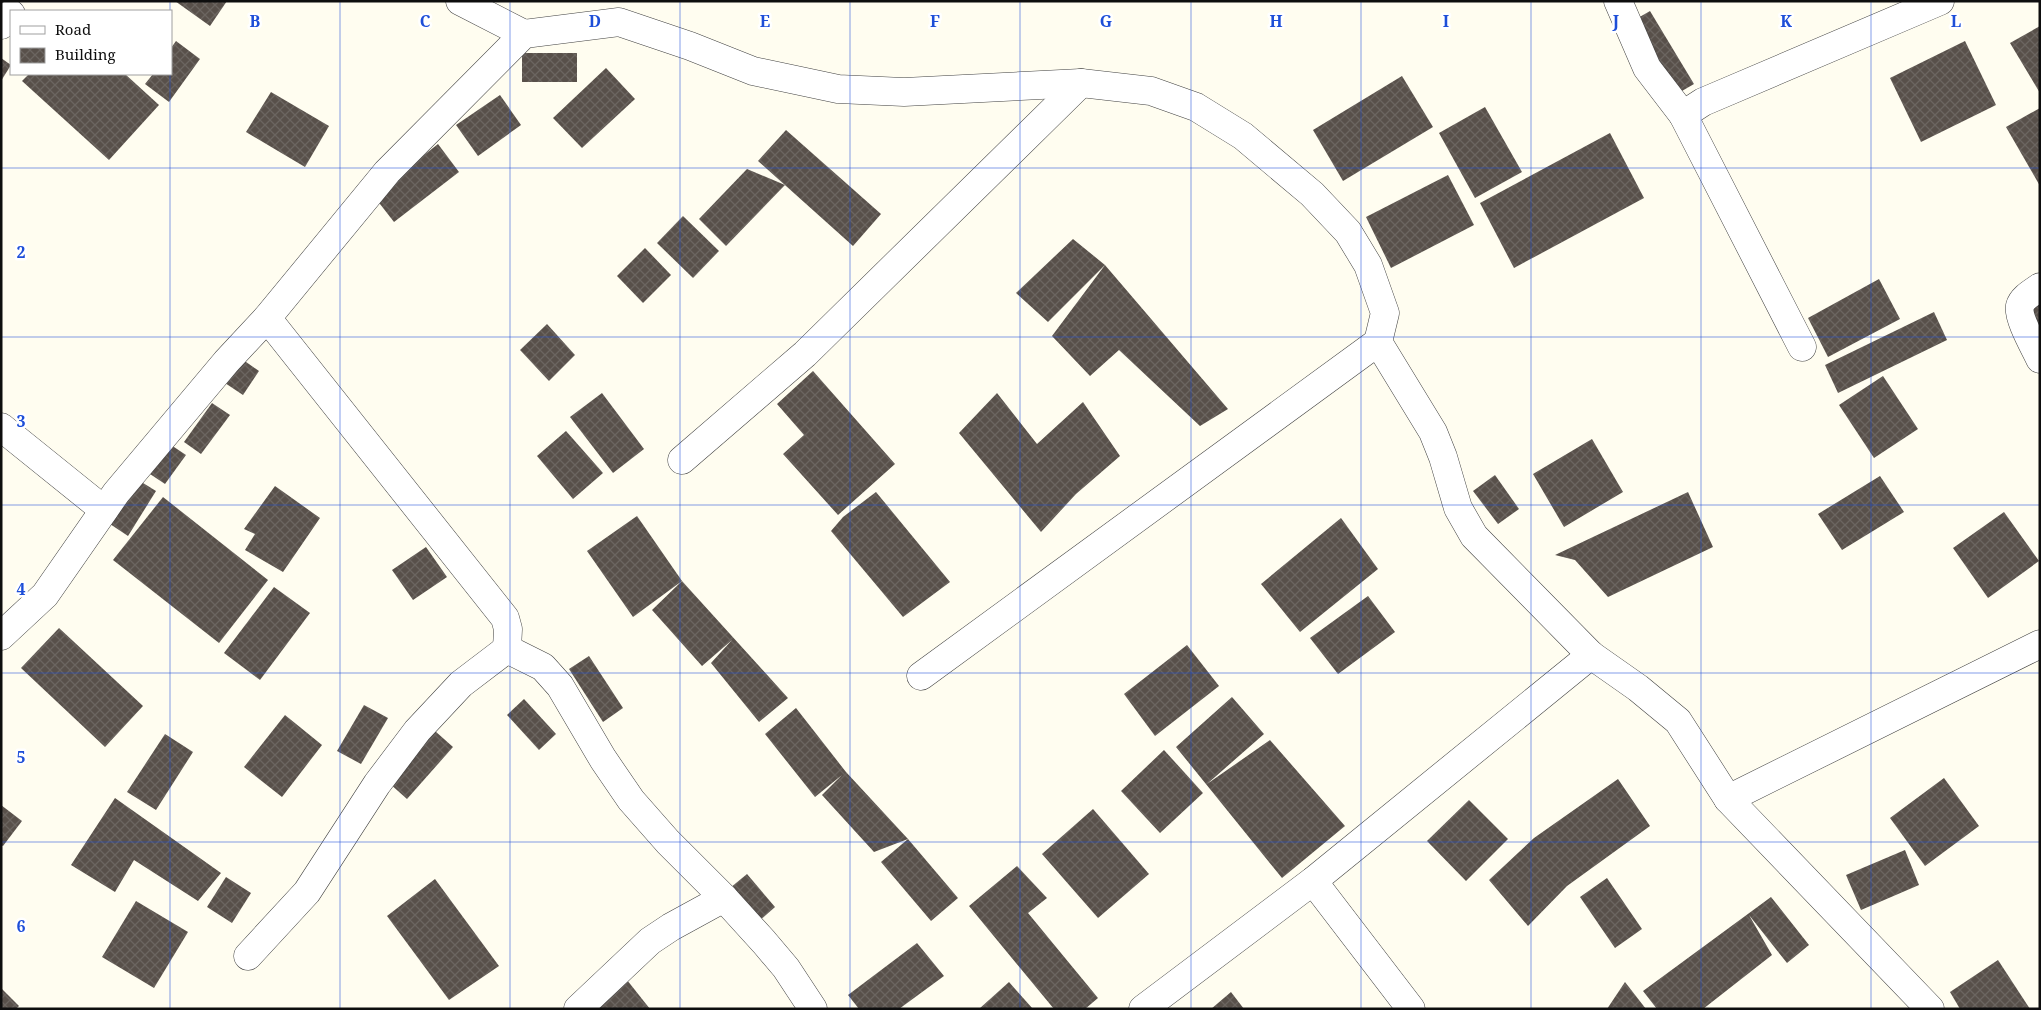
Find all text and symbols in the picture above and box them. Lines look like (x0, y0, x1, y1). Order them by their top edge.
legend (10, 10, 172, 75)
text: B (250, 10, 261, 32)
text: C (420, 10, 431, 32)
text: D (589, 10, 601, 32)
text: E (760, 10, 770, 32)
text: F (930, 10, 940, 32)
text: G (1100, 10, 1112, 32)
text: H (1269, 10, 1283, 32)
text: I (1443, 10, 1449, 32)
text: J (1612, 10, 1620, 32)
text: K (1780, 10, 1792, 32)
text: L (1951, 10, 1961, 32)
text: Road (55, 19, 91, 39)
text: Building (55, 44, 116, 64)
text: 2 (16, 241, 26, 263)
text: 3 (16, 410, 26, 432)
text: 4 (16, 578, 26, 600)
text: 5 (16, 746, 26, 768)
text: 6 (16, 915, 26, 937)

